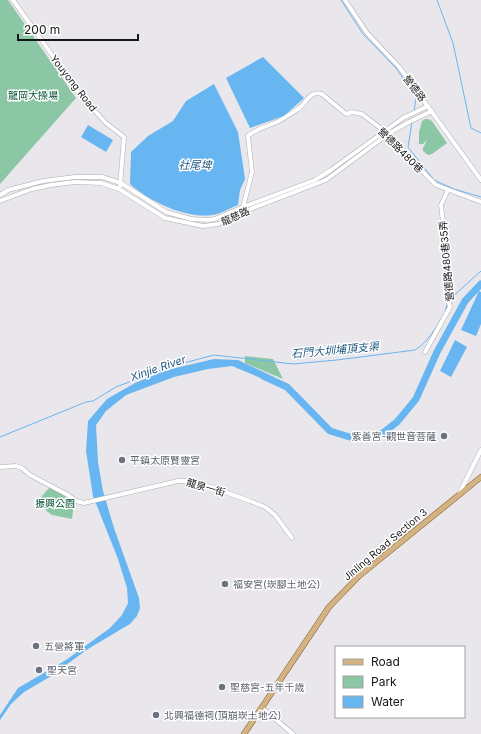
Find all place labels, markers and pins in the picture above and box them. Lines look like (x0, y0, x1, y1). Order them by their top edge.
place label: 紫善宮-觀世音菩薩 (351, 430, 436, 442)
marker: 紫善宮-觀世音菩薩 (439, 431, 449, 441)
place label: 平鎮太原賢靈宮 (130, 454, 200, 466)
marker: 平鎮太原賢靈宮 (117, 455, 127, 465)
place label: 福安宮(崁腳土地公) (233, 578, 320, 590)
marker: 福安宮(崁腳土地公) (220, 579, 230, 589)
place label: 五營將軍 (44, 640, 84, 652)
marker: 五營將軍 (31, 641, 41, 651)
place label: 聖天宮 (47, 664, 77, 676)
marker: 聖天宮 (34, 665, 44, 675)
place label: 聖慈宮-五年千歲 (230, 681, 305, 693)
marker: 聖慈宮-五年千歲 (217, 682, 227, 692)
place label: 北興福德祠(頂崩崁土地公) (164, 709, 281, 721)
marker: 北興福德祠(頂崩崁土地公) (151, 710, 161, 720)

